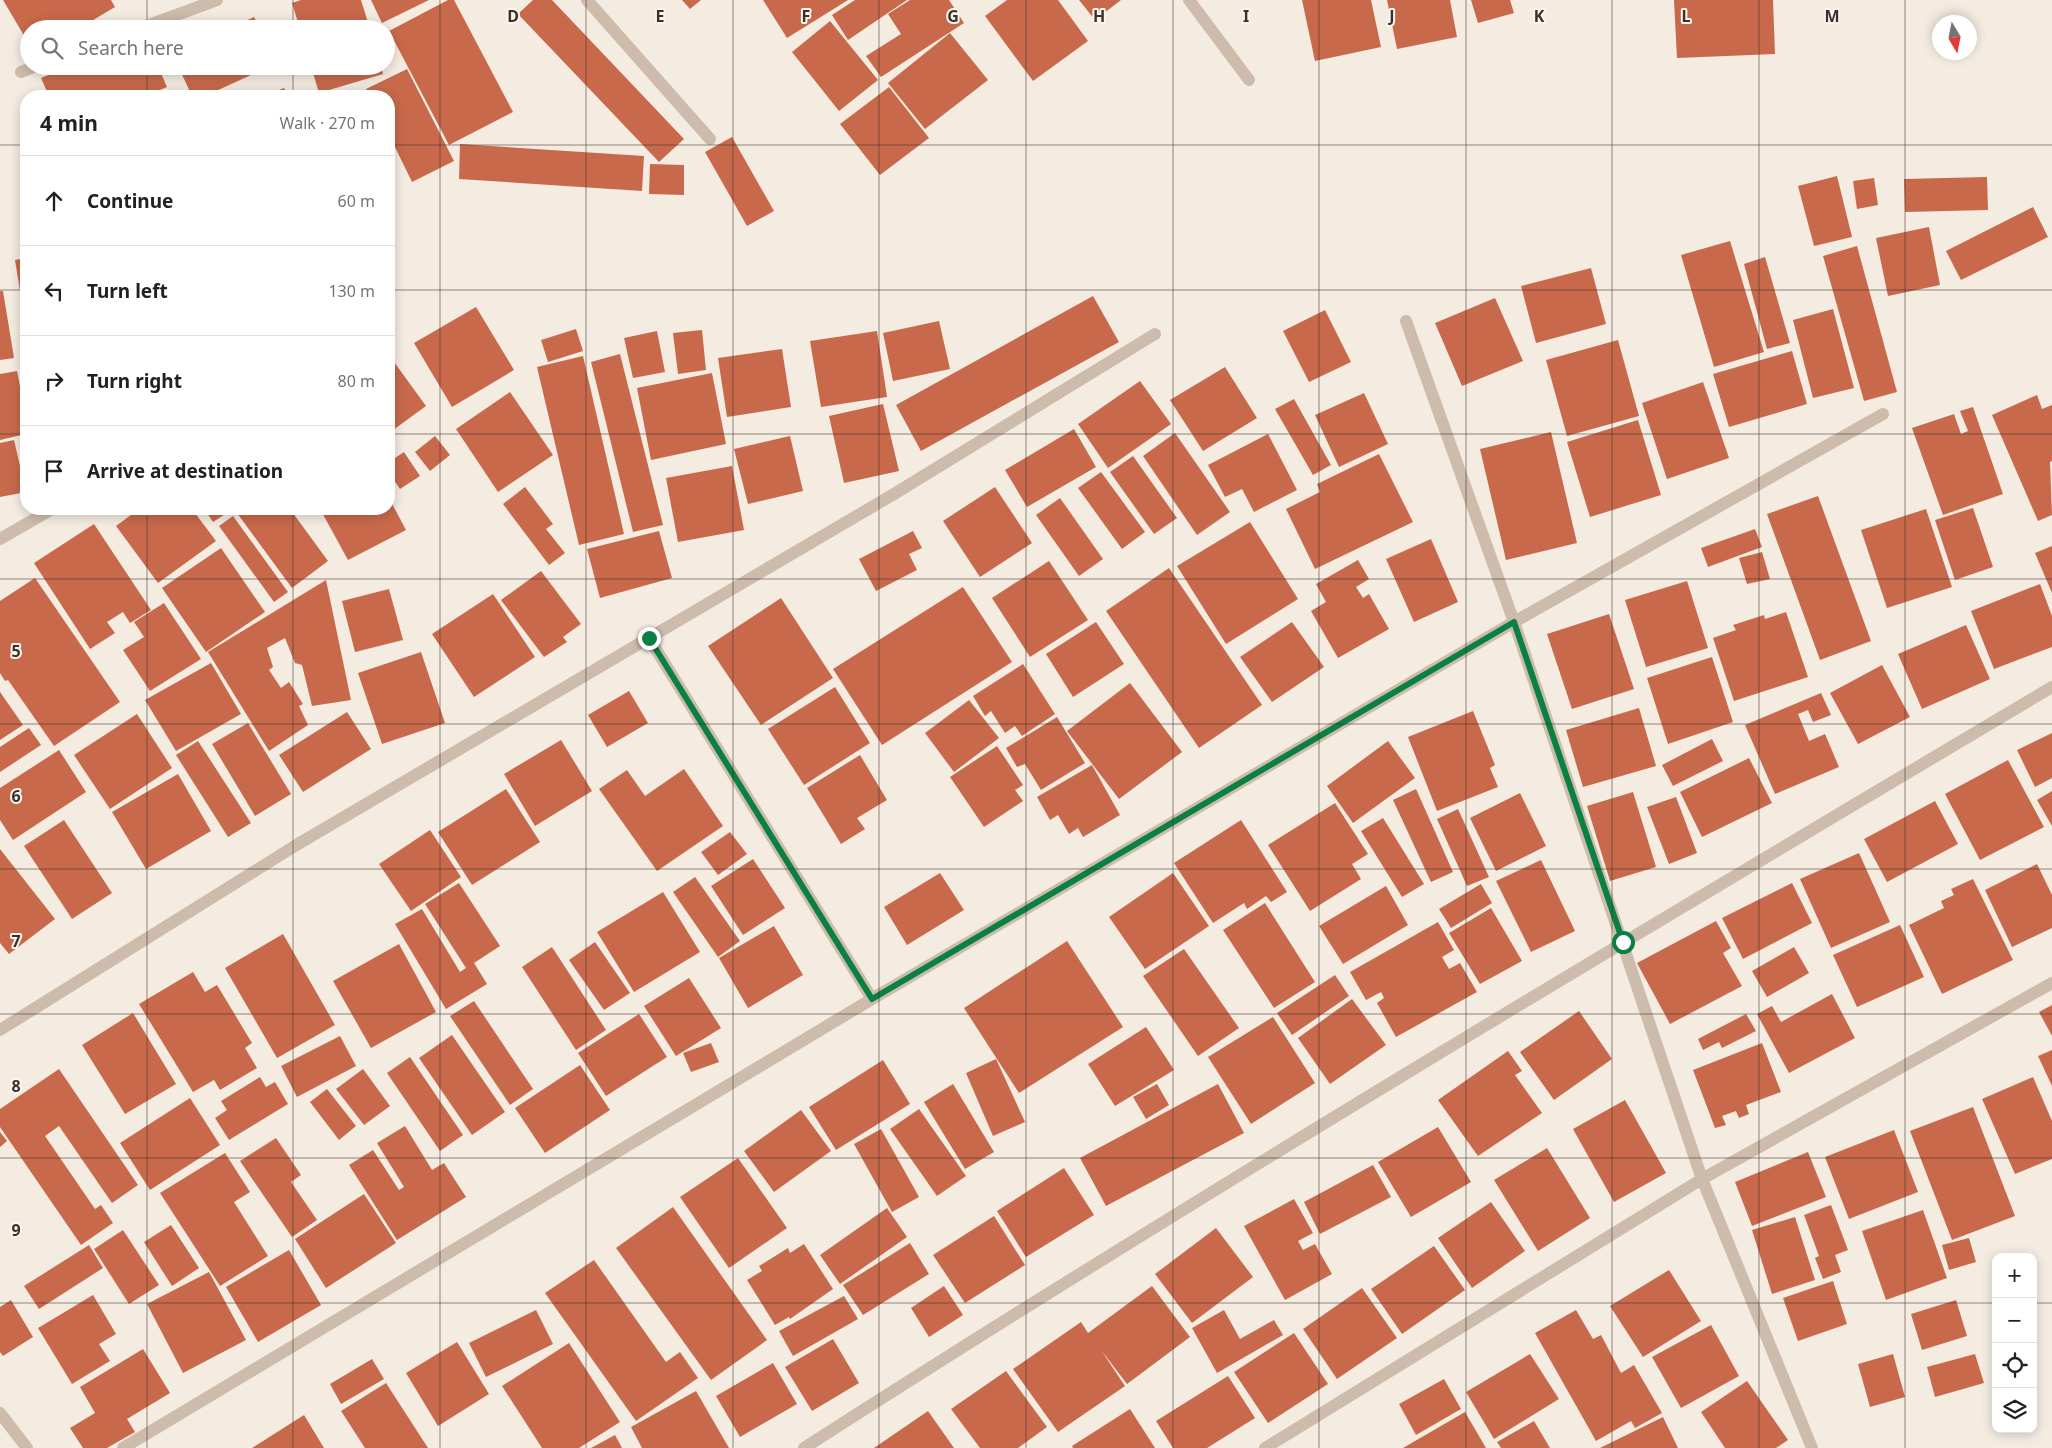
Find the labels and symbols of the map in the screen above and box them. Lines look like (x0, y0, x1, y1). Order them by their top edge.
text: D (507, 5, 519, 27)
text: E (656, 5, 665, 27)
text: F (802, 5, 810, 27)
text: G (947, 5, 959, 27)
text: H (1093, 5, 1105, 27)
text: I (1243, 5, 1249, 27)
text: J (1387, 5, 1395, 27)
text: K (1534, 5, 1545, 27)
text: L (1682, 5, 1691, 27)
text: M (1824, 5, 1840, 27)
north arrow (1932, 15, 1977, 60)
route end (638, 627, 661, 650)
text: 5 (11, 640, 21, 662)
text: 6 (11, 785, 21, 807)
text: 7 (11, 930, 21, 952)
route start (1612, 931, 1635, 954)
text: 8 (11, 1075, 21, 1097)
text: 9 (11, 1219, 21, 1241)

